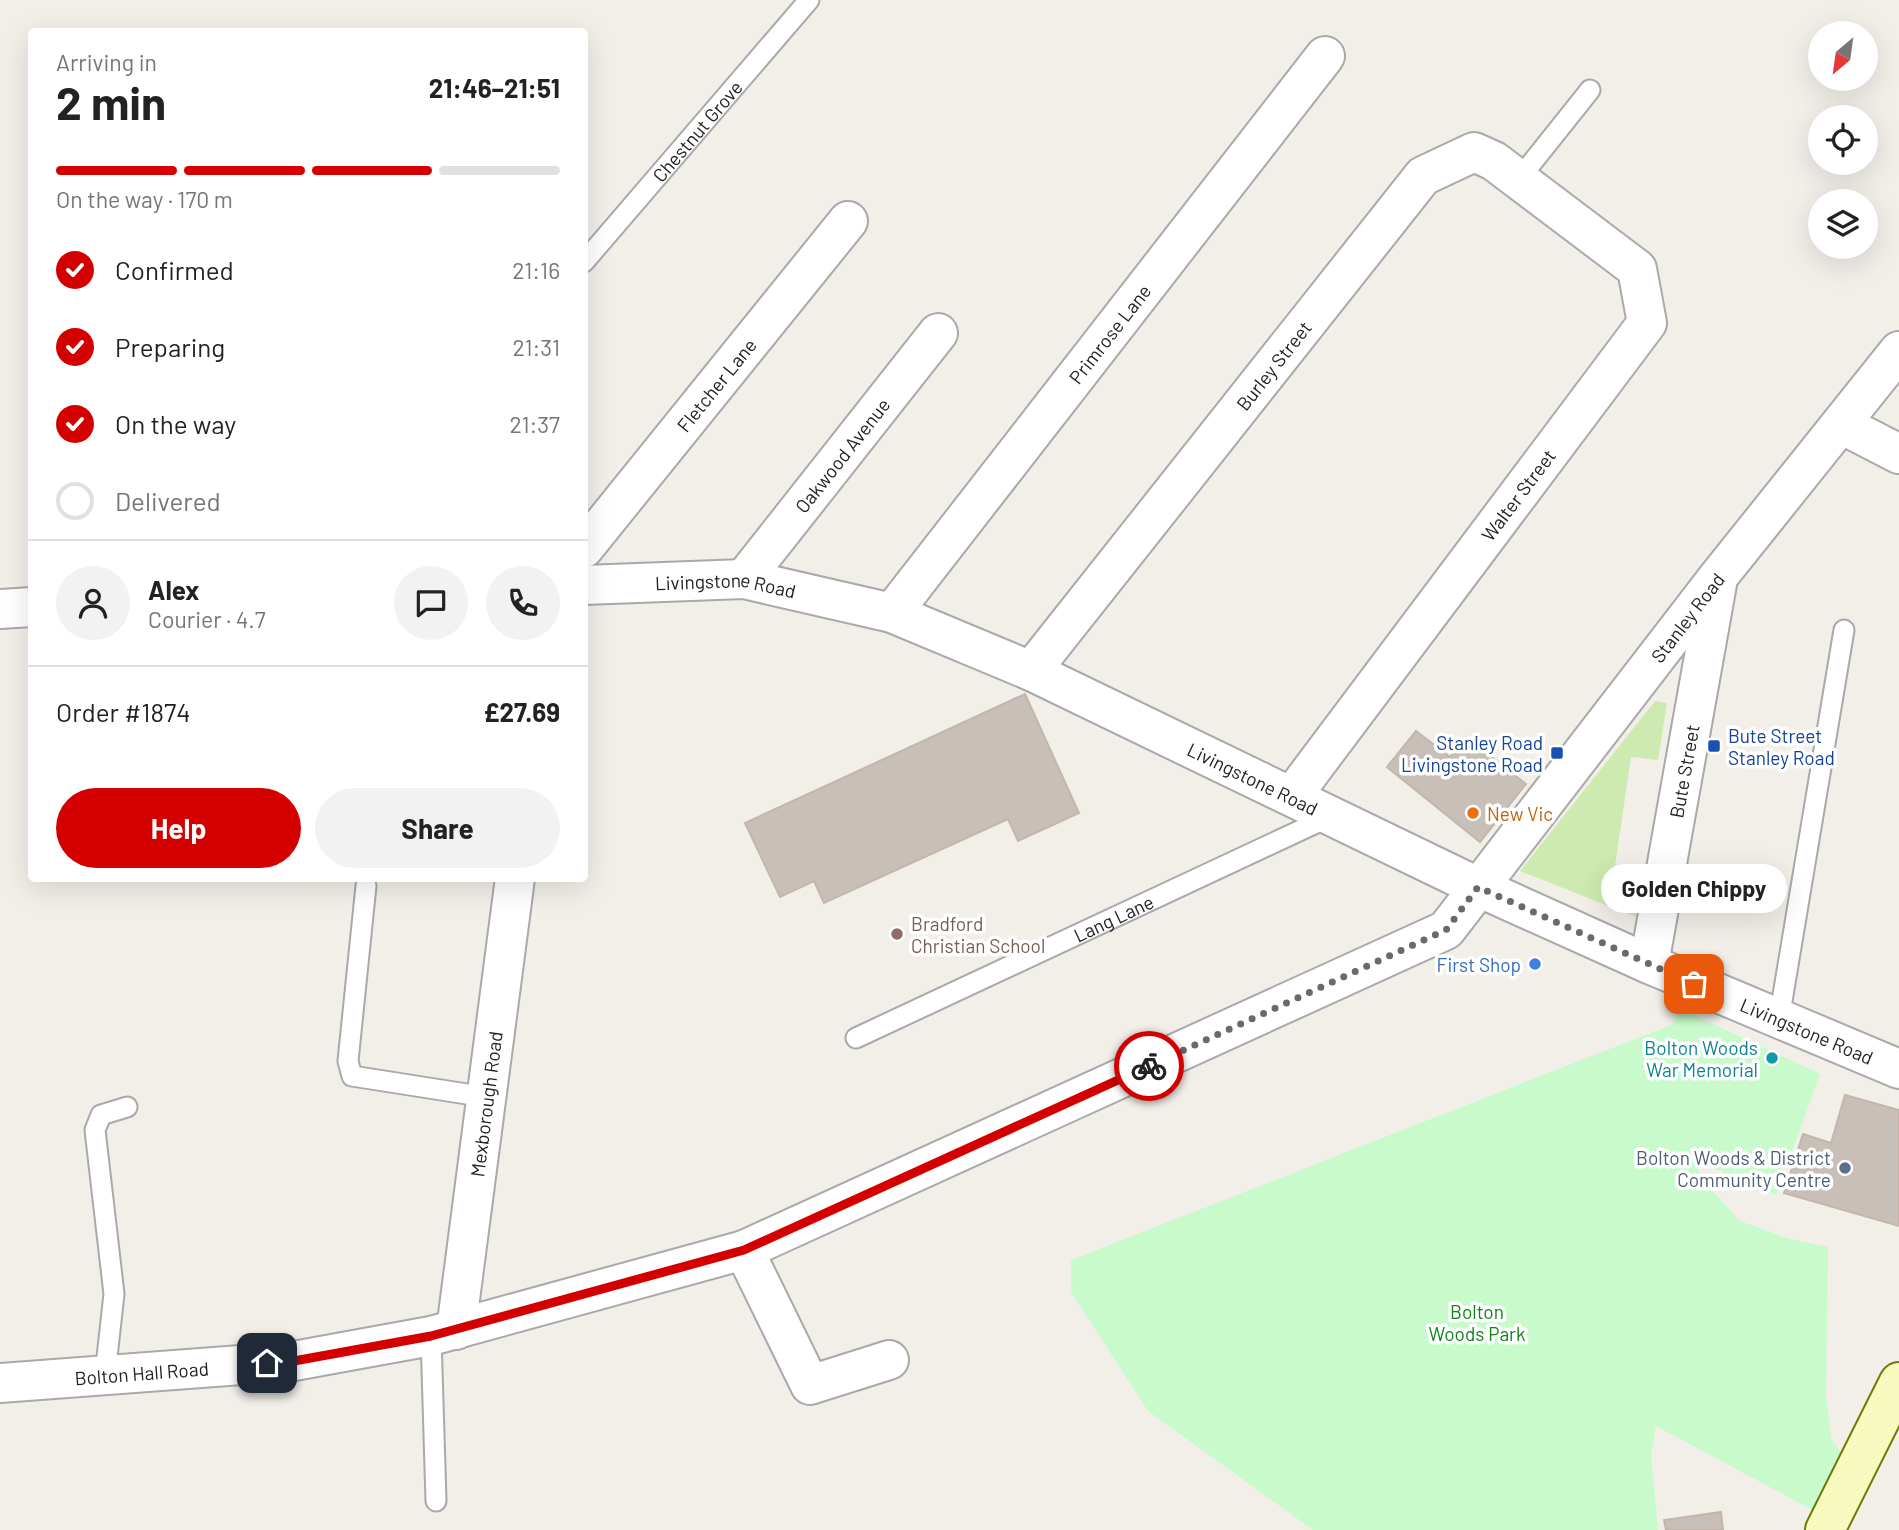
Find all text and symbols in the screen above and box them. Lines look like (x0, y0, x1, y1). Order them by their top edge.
north arrow (1808, 21, 1878, 91)
map controls (1808, 21, 1878, 259)
text: Arriving in (56, 48, 157, 76)
text: 21:46–21:51 (429, 72, 560, 103)
text: 2 min (56, 74, 166, 129)
street label: Chestnut Grove (647, 75, 747, 186)
button: locate (1808, 105, 1878, 175)
text: On the way · 170 m (56, 185, 233, 213)
button: layers (1808, 189, 1878, 259)
icon: check (56, 251, 94, 289)
text: Confirmed (115, 254, 234, 285)
text: 21:16 (512, 256, 560, 284)
street label: Primrose Lane (1063, 279, 1155, 388)
street label: Burley Street (1231, 316, 1316, 415)
icon: check (56, 328, 94, 366)
text: Preparing (115, 331, 225, 362)
text: 21:31 (512, 333, 560, 361)
street label: Fletcher Lane (671, 333, 760, 436)
street label: Oakwood Avenue (790, 393, 894, 517)
icon: check (56, 405, 94, 443)
text: On the way (115, 408, 236, 439)
text: 21:37 (509, 410, 560, 438)
street label: Walter Street (1476, 444, 1560, 546)
text: Delivered (115, 485, 221, 516)
button: person (56, 566, 130, 640)
button: chat (394, 566, 468, 640)
button: phone (486, 566, 560, 640)
street label: Livingstone Road (654, 567, 798, 602)
street label: Stanley Road (1645, 568, 1729, 667)
text: Alex (148, 574, 199, 605)
text: Courier · 4.7 (148, 605, 266, 633)
text: Order #1874 (56, 696, 191, 727)
text: £27.69 (484, 696, 560, 727)
street label: Bute Street (1664, 723, 1703, 820)
place label: Bute Street Stanley Road (1728, 724, 1835, 769)
place label: Stanley Road Livingstone Road (1401, 731, 1543, 776)
street label: Livingstone Road (1184, 737, 1322, 819)
marker: Bute Street Stanley Road (1706, 738, 1722, 754)
marker: Stanley Road Livingstone Road (1549, 745, 1565, 761)
button: Help (56, 788, 301, 868)
button: Share (315, 788, 560, 868)
place label: New Vic (1487, 802, 1553, 825)
marker: New Vic (1465, 805, 1481, 821)
callout: Golden Chippy (1601, 865, 1787, 914)
text: Golden Chippy (1622, 874, 1766, 902)
street label: Lang Lane (1070, 889, 1157, 946)
place label: Bradford Christian School (911, 912, 1045, 957)
marker: Bradford Christian School (889, 926, 905, 942)
place label: First Shop (1437, 953, 1521, 976)
pin (1664, 954, 1724, 1014)
marker: First Shop (1527, 956, 1543, 972)
icon: bag (1675, 965, 1713, 1003)
street label: Livingstone Road (1737, 992, 1877, 1068)
street label: Mexborough Road (465, 1030, 506, 1178)
courier (1114, 1031, 1184, 1101)
place label: Bolton Woods War Memorial (1644, 1036, 1758, 1081)
icon: bike (1130, 1047, 1168, 1085)
marker: Bolton Woods War Memorial (1764, 1050, 1780, 1066)
place label: Bolton Woods & District Community Centre (1636, 1146, 1831, 1191)
marker: Bolton Woods & District Community Centre (1837, 1160, 1853, 1176)
park label: Bolton Woods Park (1428, 1300, 1526, 1345)
pin (237, 1333, 297, 1393)
icon: home (248, 1344, 286, 1382)
street label: Bolton Hall Road (74, 1356, 210, 1389)

